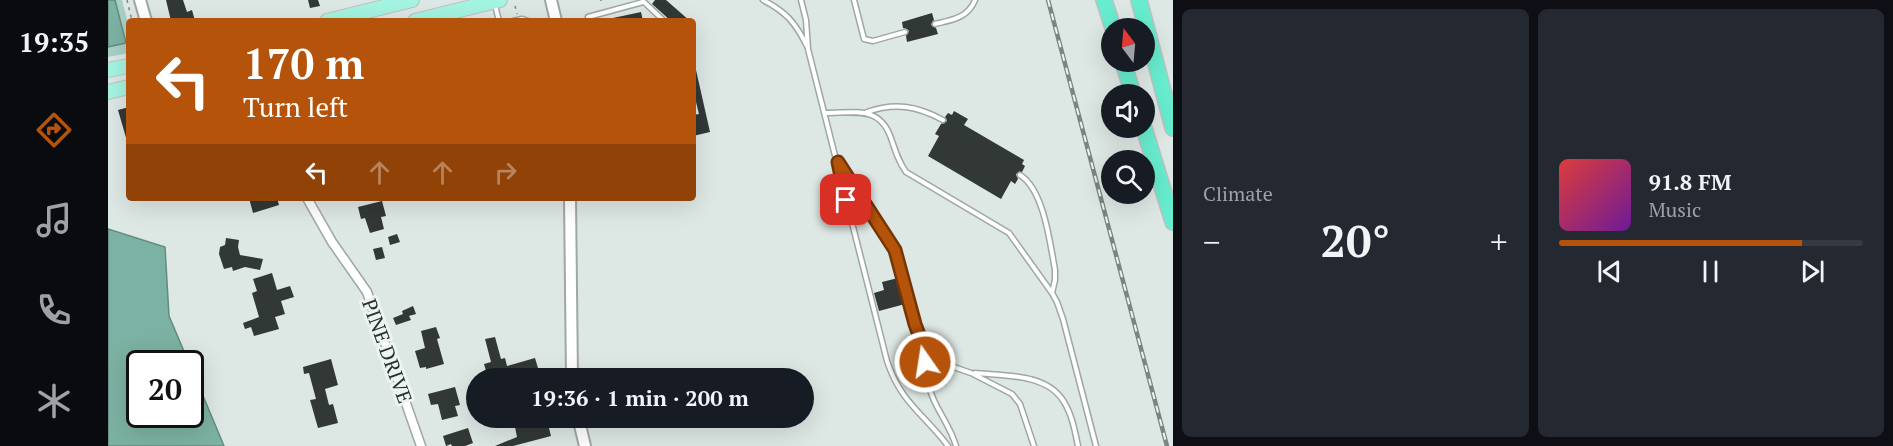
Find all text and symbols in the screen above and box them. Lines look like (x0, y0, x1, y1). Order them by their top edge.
north arrow (1101, 18, 1155, 72)
map controls (1101, 18, 1155, 204)
text: 19:35 (19, 24, 89, 60)
text: 170 m (243, 35, 364, 91)
icon: left (144, 42, 222, 120)
button: sound (1101, 84, 1155, 138)
text: Turn left (243, 89, 348, 125)
icon: directions (33, 109, 75, 151)
button: search (1101, 150, 1155, 204)
icon: left (300, 156, 333, 189)
icon: ahead (363, 156, 396, 189)
icon: ahead (426, 156, 459, 189)
icon: right (489, 156, 522, 189)
text: 91.8 FM (1649, 167, 1731, 196)
pin (820, 174, 871, 225)
text: Climate (1203, 180, 1273, 207)
icon: arrive (829, 183, 862, 216)
text: Music (1649, 196, 1701, 223)
icon: music (33, 199, 75, 241)
text: 20° (1321, 210, 1390, 270)
text: − (1203, 220, 1221, 263)
text: + (1490, 220, 1508, 263)
icon: previous (1593, 255, 1626, 288)
icon: pause (1694, 255, 1727, 288)
icon: next (1796, 255, 1829, 288)
icon: phone (33, 289, 75, 331)
street label: PINE DRIVE (356, 295, 419, 407)
position arrow (893, 330, 957, 394)
speed limit sign: 20 (126, 350, 204, 428)
icon: climate (33, 380, 75, 422)
text: 19:36 · 1 min · 200 m (531, 383, 749, 412)

